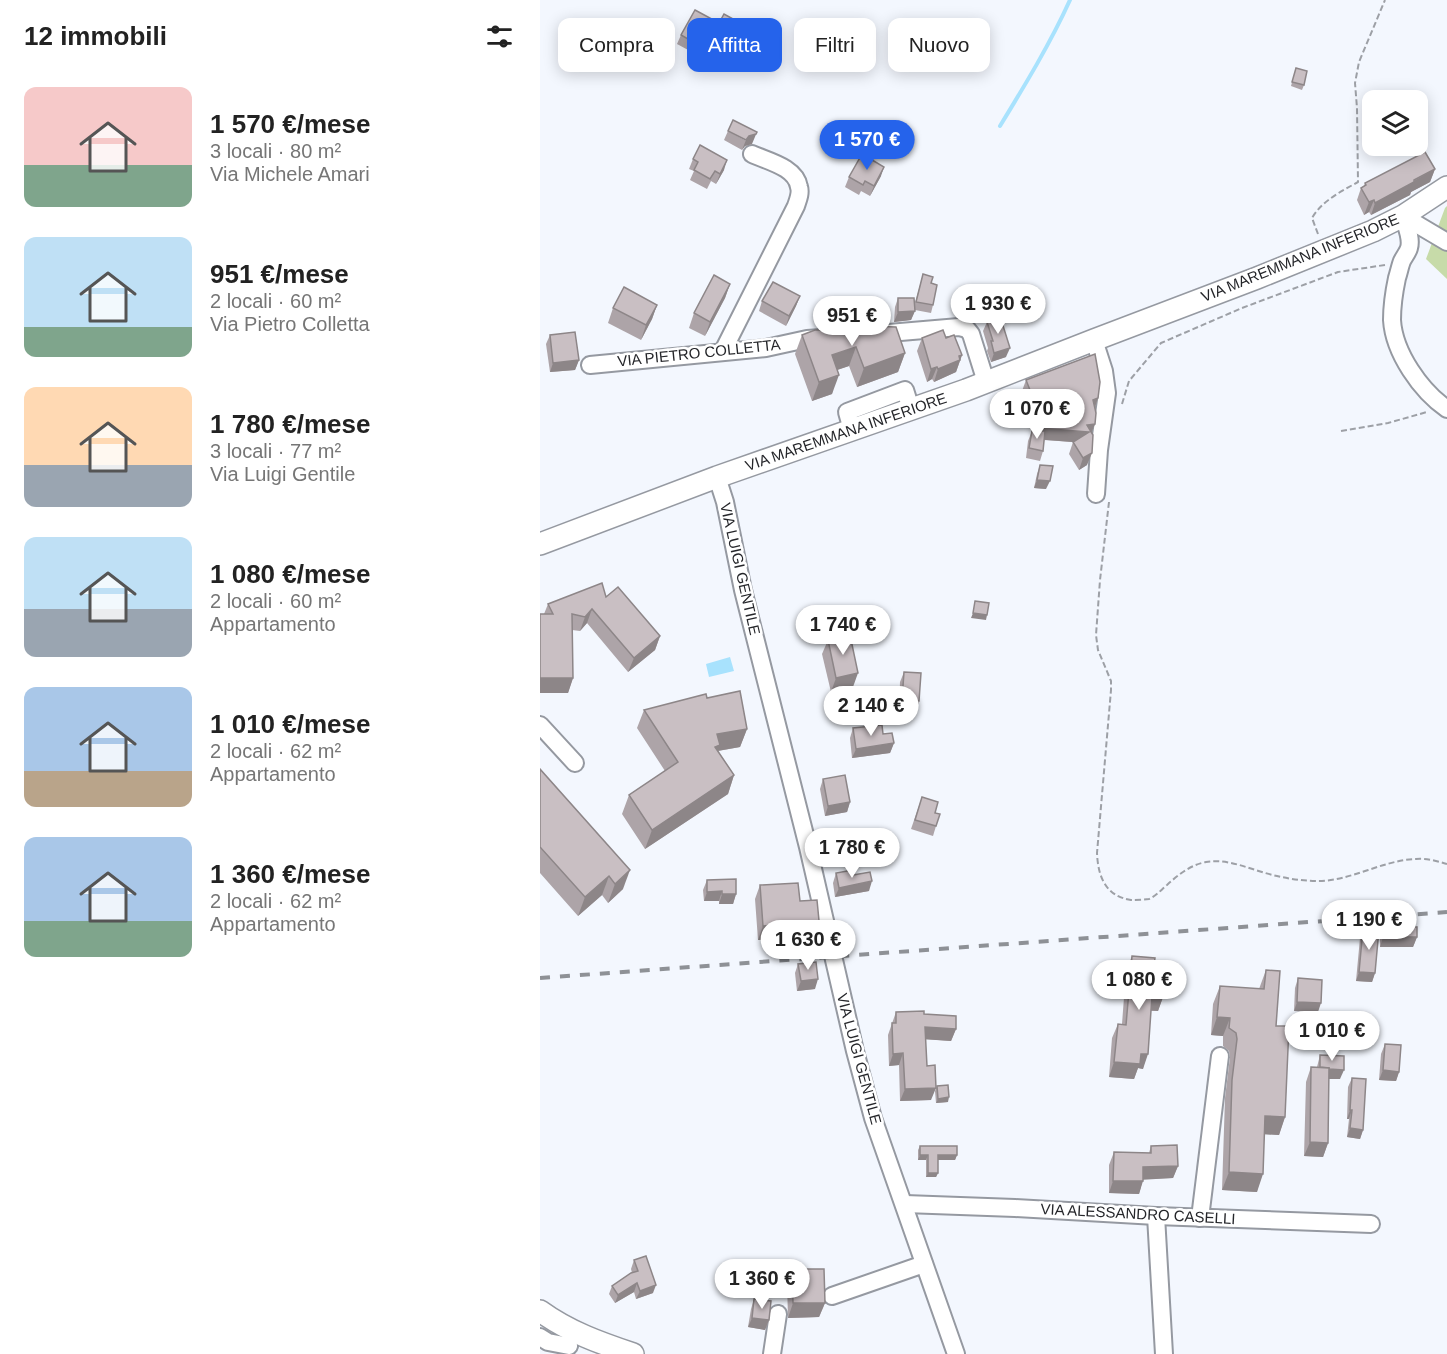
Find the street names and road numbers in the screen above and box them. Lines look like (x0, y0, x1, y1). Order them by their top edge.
street label: VIA MAREMMANA INFERIORE (1198, 210, 1401, 305)
street label: VIA PIETRO COLLETTA (617, 335, 781, 370)
street label: VIA MAREMMANA INFERIORE (743, 389, 949, 474)
street label: VIA LUIGI GENTILE (717, 501, 764, 637)
street label: VIA LUIGI GENTILE (834, 991, 885, 1126)
street label: VIA ALESSANDRO CASELLI (1040, 1200, 1236, 1227)

